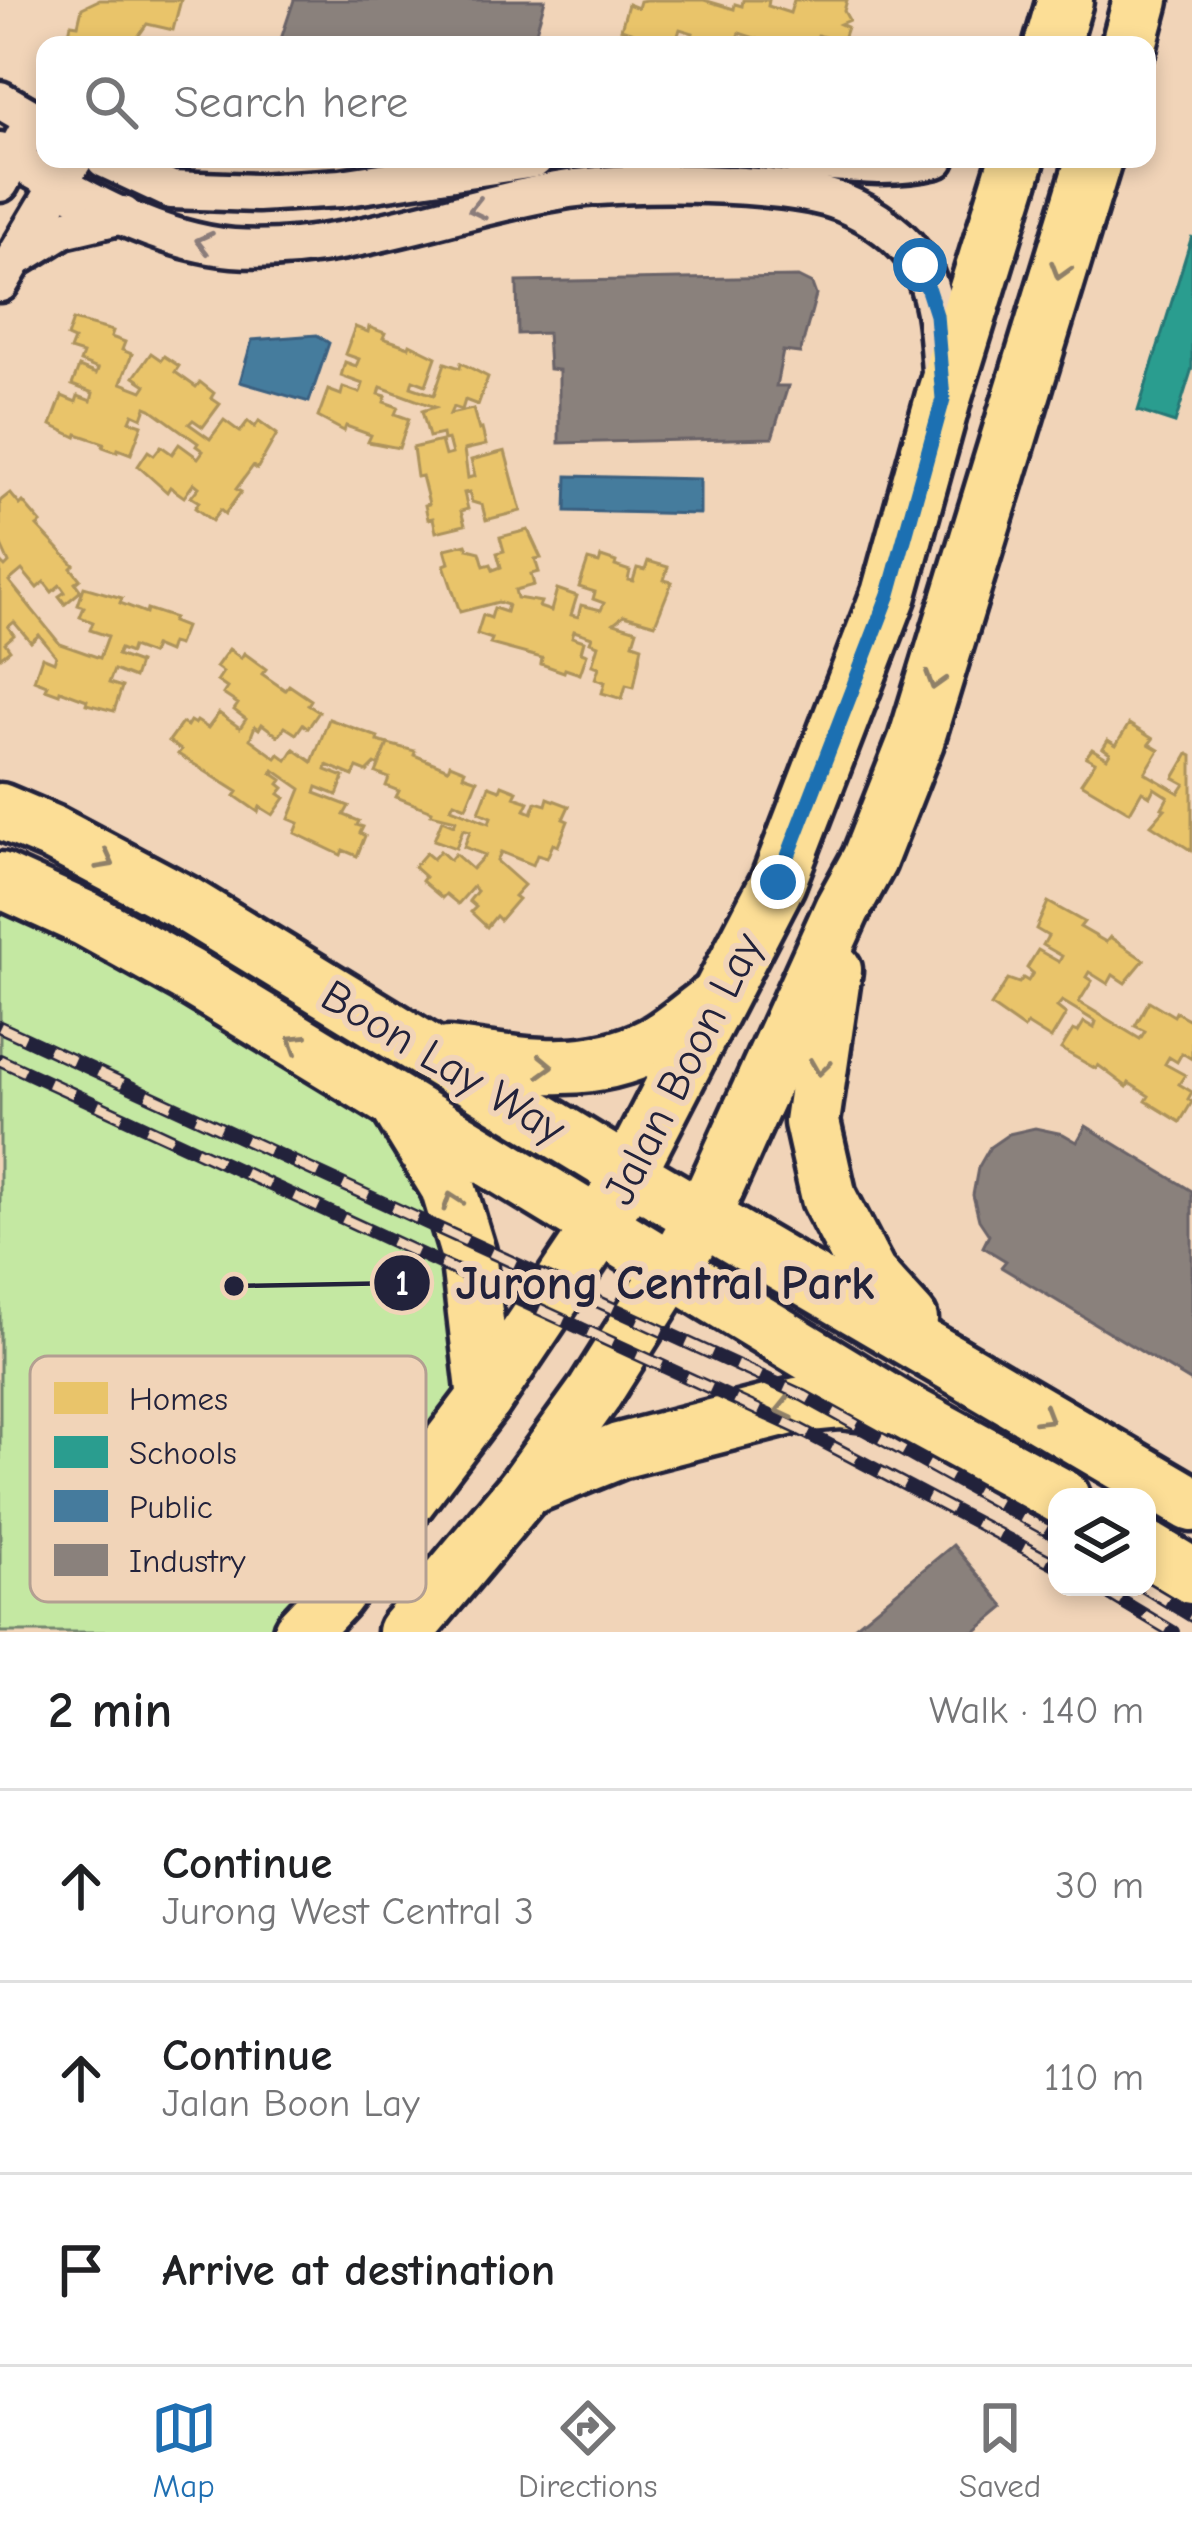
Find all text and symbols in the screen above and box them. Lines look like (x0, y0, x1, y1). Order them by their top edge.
search box (36, 36, 1156, 168)
icon: search (78, 69, 144, 135)
text: Search here (174, 76, 408, 128)
one-way arrow (468, 196, 488, 221)
one-way arrow (195, 231, 215, 256)
route start (893, 238, 947, 292)
one-way arrow (1049, 260, 1074, 281)
one-way arrow (924, 670, 949, 691)
one-way arrow (93, 847, 114, 870)
route end (751, 855, 805, 909)
street label: Jalan Boon Lay (592, 923, 774, 1213)
street label: Boon Lay Way (312, 969, 575, 1155)
one-way arrow (287, 1034, 309, 1056)
one-way arrow (536, 1052, 555, 1078)
one-way arrow (808, 1057, 834, 1077)
one-way arrow (442, 1192, 466, 1213)
callout: Jurong Central Park (372, 1241, 899, 1325)
text: Jurong Central Park (456, 1256, 875, 1311)
text: 1 (395, 1263, 409, 1304)
legend (30, 1356, 426, 1602)
text: Homes (129, 1380, 228, 1418)
one-way arrow (774, 1396, 794, 1421)
one-way arrow (1032, 1402, 1053, 1425)
text: Schools (129, 1434, 237, 1472)
text: Public (129, 1488, 213, 1526)
map controls (1048, 1488, 1156, 1596)
button: layers (1048, 1488, 1156, 1596)
text: Industry (129, 1542, 246, 1580)
text: 2 min (48, 1681, 172, 1740)
text: Walk · 140 m (929, 1688, 1144, 1733)
text: Continue (162, 1837, 332, 1889)
icon: ahead (48, 1853, 114, 1919)
text: 30 m (1055, 1863, 1144, 1908)
text: Jurong West Central 3 (162, 1889, 534, 1934)
text: Continue (162, 2029, 332, 2081)
icon: ahead (48, 2045, 114, 2111)
text: 110 m (1044, 2055, 1144, 2100)
text: Jalan Boon Lay (162, 2081, 420, 2126)
icon: arrive (48, 2237, 114, 2303)
text: Arrive at destination (162, 2244, 555, 2296)
tab: Map (151, 2395, 217, 2505)
tab: Directions (518, 2395, 658, 2505)
tab: Saved (959, 2395, 1041, 2505)

